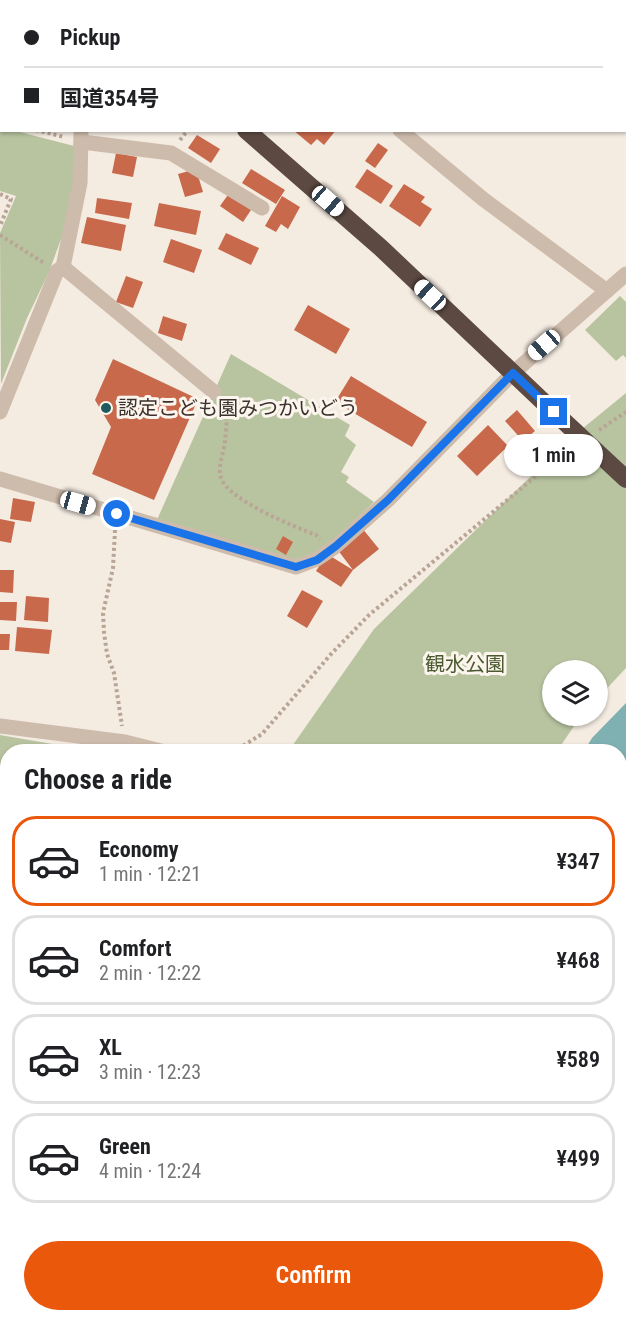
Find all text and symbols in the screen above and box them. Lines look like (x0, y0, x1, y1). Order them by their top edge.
text: Pickup (60, 25, 120, 50)
text: 国道354号 (60, 86, 159, 111)
car (309, 182, 347, 220)
car (411, 276, 449, 314)
car (525, 326, 563, 364)
place label: 認定こども園みつかいどう (118, 396, 358, 420)
route end (540, 398, 567, 425)
marker: 認定こども園みつかいどう (99, 401, 113, 415)
callout: 1 min (504, 433, 604, 475)
text: 1 min (531, 443, 576, 467)
car (58, 489, 98, 517)
route start (103, 500, 130, 527)
park label: 観水公園 (425, 652, 505, 676)
map controls (542, 660, 608, 726)
button: layers (542, 660, 608, 726)
text: Choose a ride (24, 764, 172, 796)
icon: car (27, 834, 81, 888)
text: Economy (99, 837, 179, 862)
text: ¥347 (556, 849, 600, 874)
text: 1 min · 12:21 (99, 862, 201, 886)
icon: car (27, 933, 81, 987)
text: Comfort (99, 936, 172, 961)
text: ¥468 (556, 948, 600, 973)
text: 2 min · 12:22 (99, 961, 201, 985)
icon: car (27, 1032, 81, 1086)
text: XL (99, 1035, 122, 1060)
text: ¥589 (556, 1047, 600, 1072)
text: 3 min · 12:23 (99, 1060, 201, 1084)
icon: car (27, 1131, 81, 1185)
text: Green (99, 1134, 151, 1159)
text: ¥499 (556, 1146, 600, 1171)
text: 4 min · 12:24 (99, 1159, 201, 1183)
button: Confirm (24, 1241, 603, 1310)

